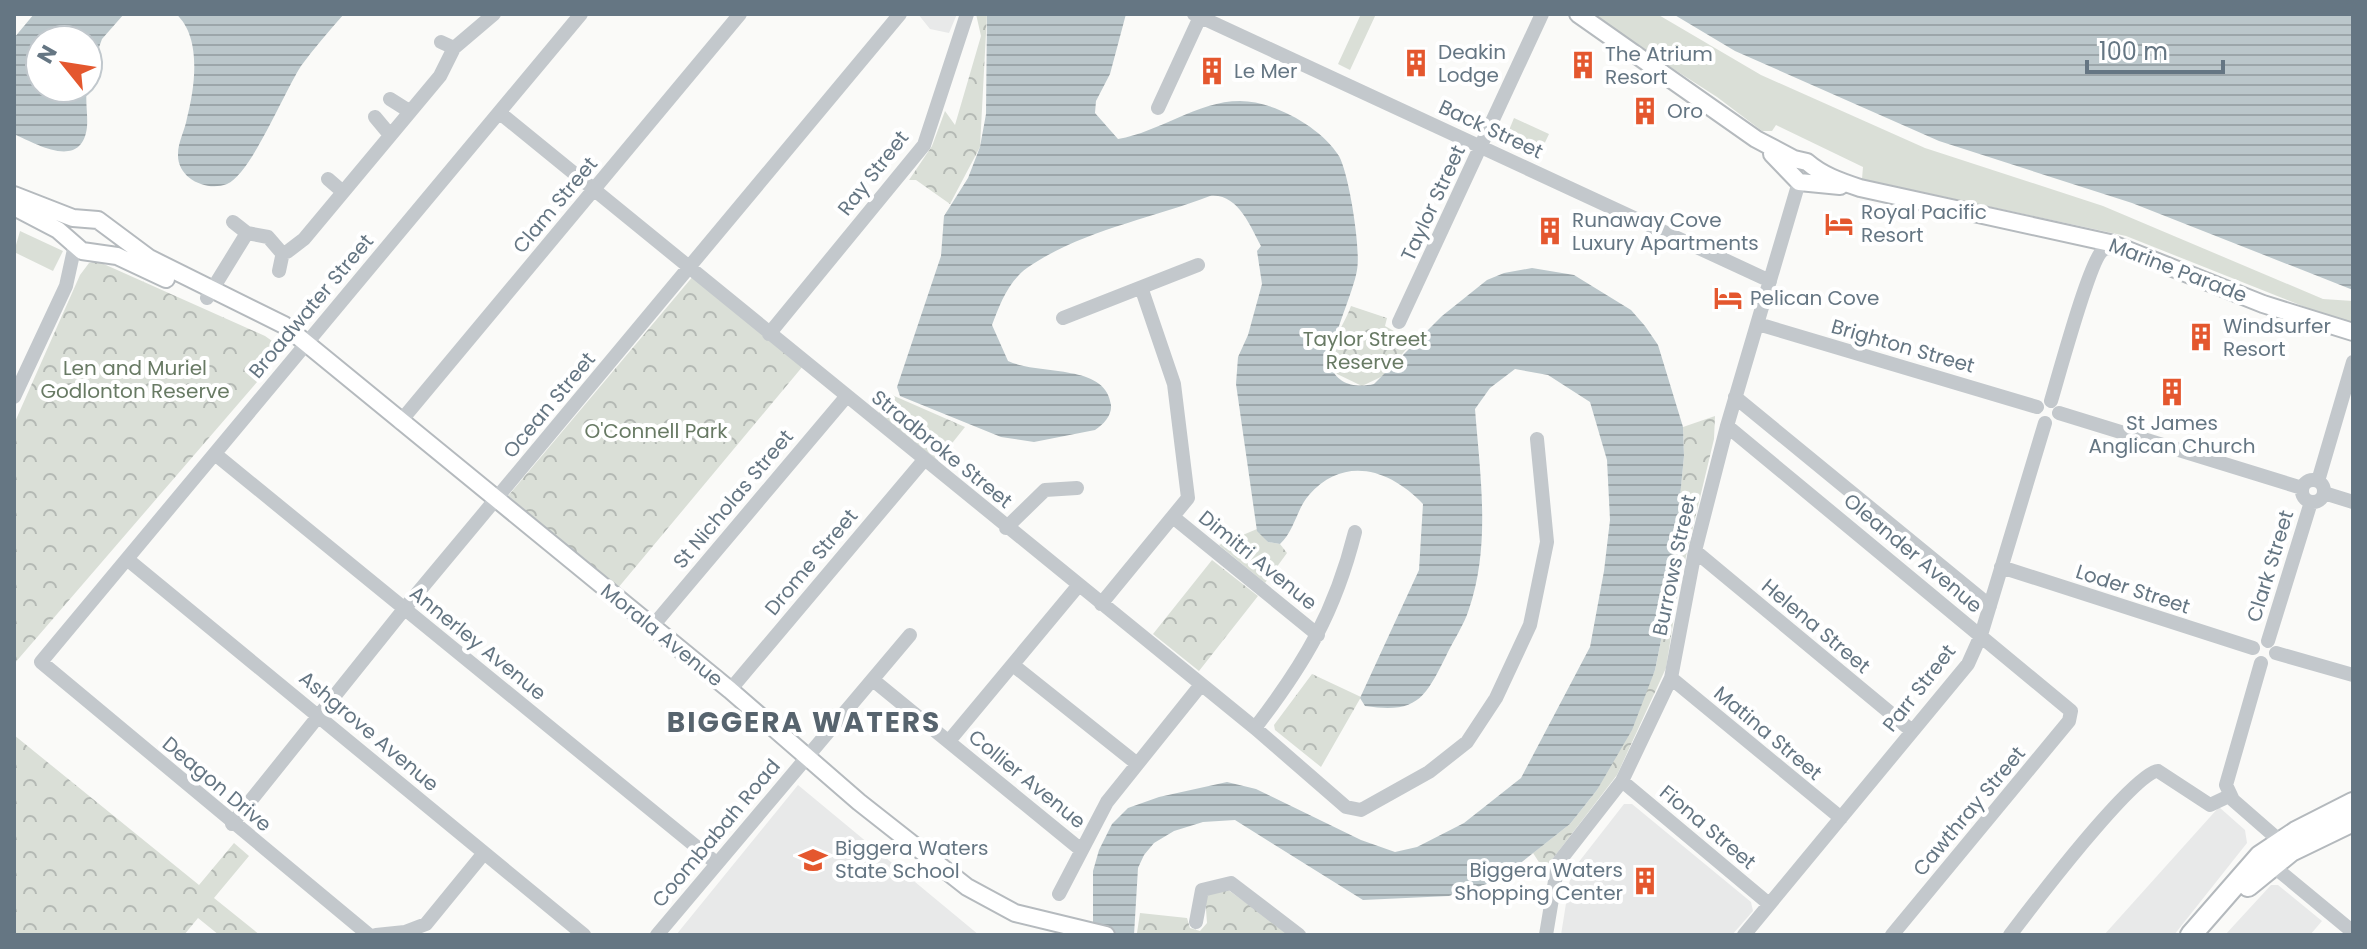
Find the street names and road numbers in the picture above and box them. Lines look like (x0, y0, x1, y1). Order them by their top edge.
street label: Back Street (1434, 93, 1548, 165)
street label: Ray Street (831, 125, 915, 221)
street label: Taylor Street (1394, 141, 1472, 265)
street label: Clam Street (506, 151, 604, 259)
street label: Broadwater Street (242, 228, 380, 384)
street label: Marine Parade (2105, 231, 2251, 309)
street label: Brighton Street (1828, 312, 1978, 380)
street label: Ocean Street (496, 346, 602, 464)
street label: Stradbroke Street (866, 383, 1018, 515)
street label: St Nicholas Street (666, 423, 800, 575)
street label: Oleander Avenue (1838, 487, 1988, 619)
street label: Burrows Street (1645, 492, 1703, 638)
street label: Drome Street (758, 503, 864, 621)
street label: Dimitri Avenue (1193, 504, 1323, 616)
street label: Clark Street (2240, 507, 2300, 625)
street label: Loder Street (2072, 557, 2194, 621)
street label: Helena Street (1756, 572, 1876, 680)
street label: Morala Avenue (595, 577, 729, 693)
street label: Annerley Avenue (404, 579, 552, 707)
street label: Parr Street (1876, 638, 1962, 738)
street label: Ashgrove Avenue (293, 664, 445, 798)
street label: Matina Street (1708, 679, 1828, 787)
street label: Collier Avenue (963, 723, 1091, 835)
street label: Deagon Drive (156, 730, 278, 838)
street label: Cawthray Street (1906, 740, 2032, 882)
street label: Coombabah Road (646, 753, 786, 913)
street label: Fiona Street (1654, 778, 1762, 876)

